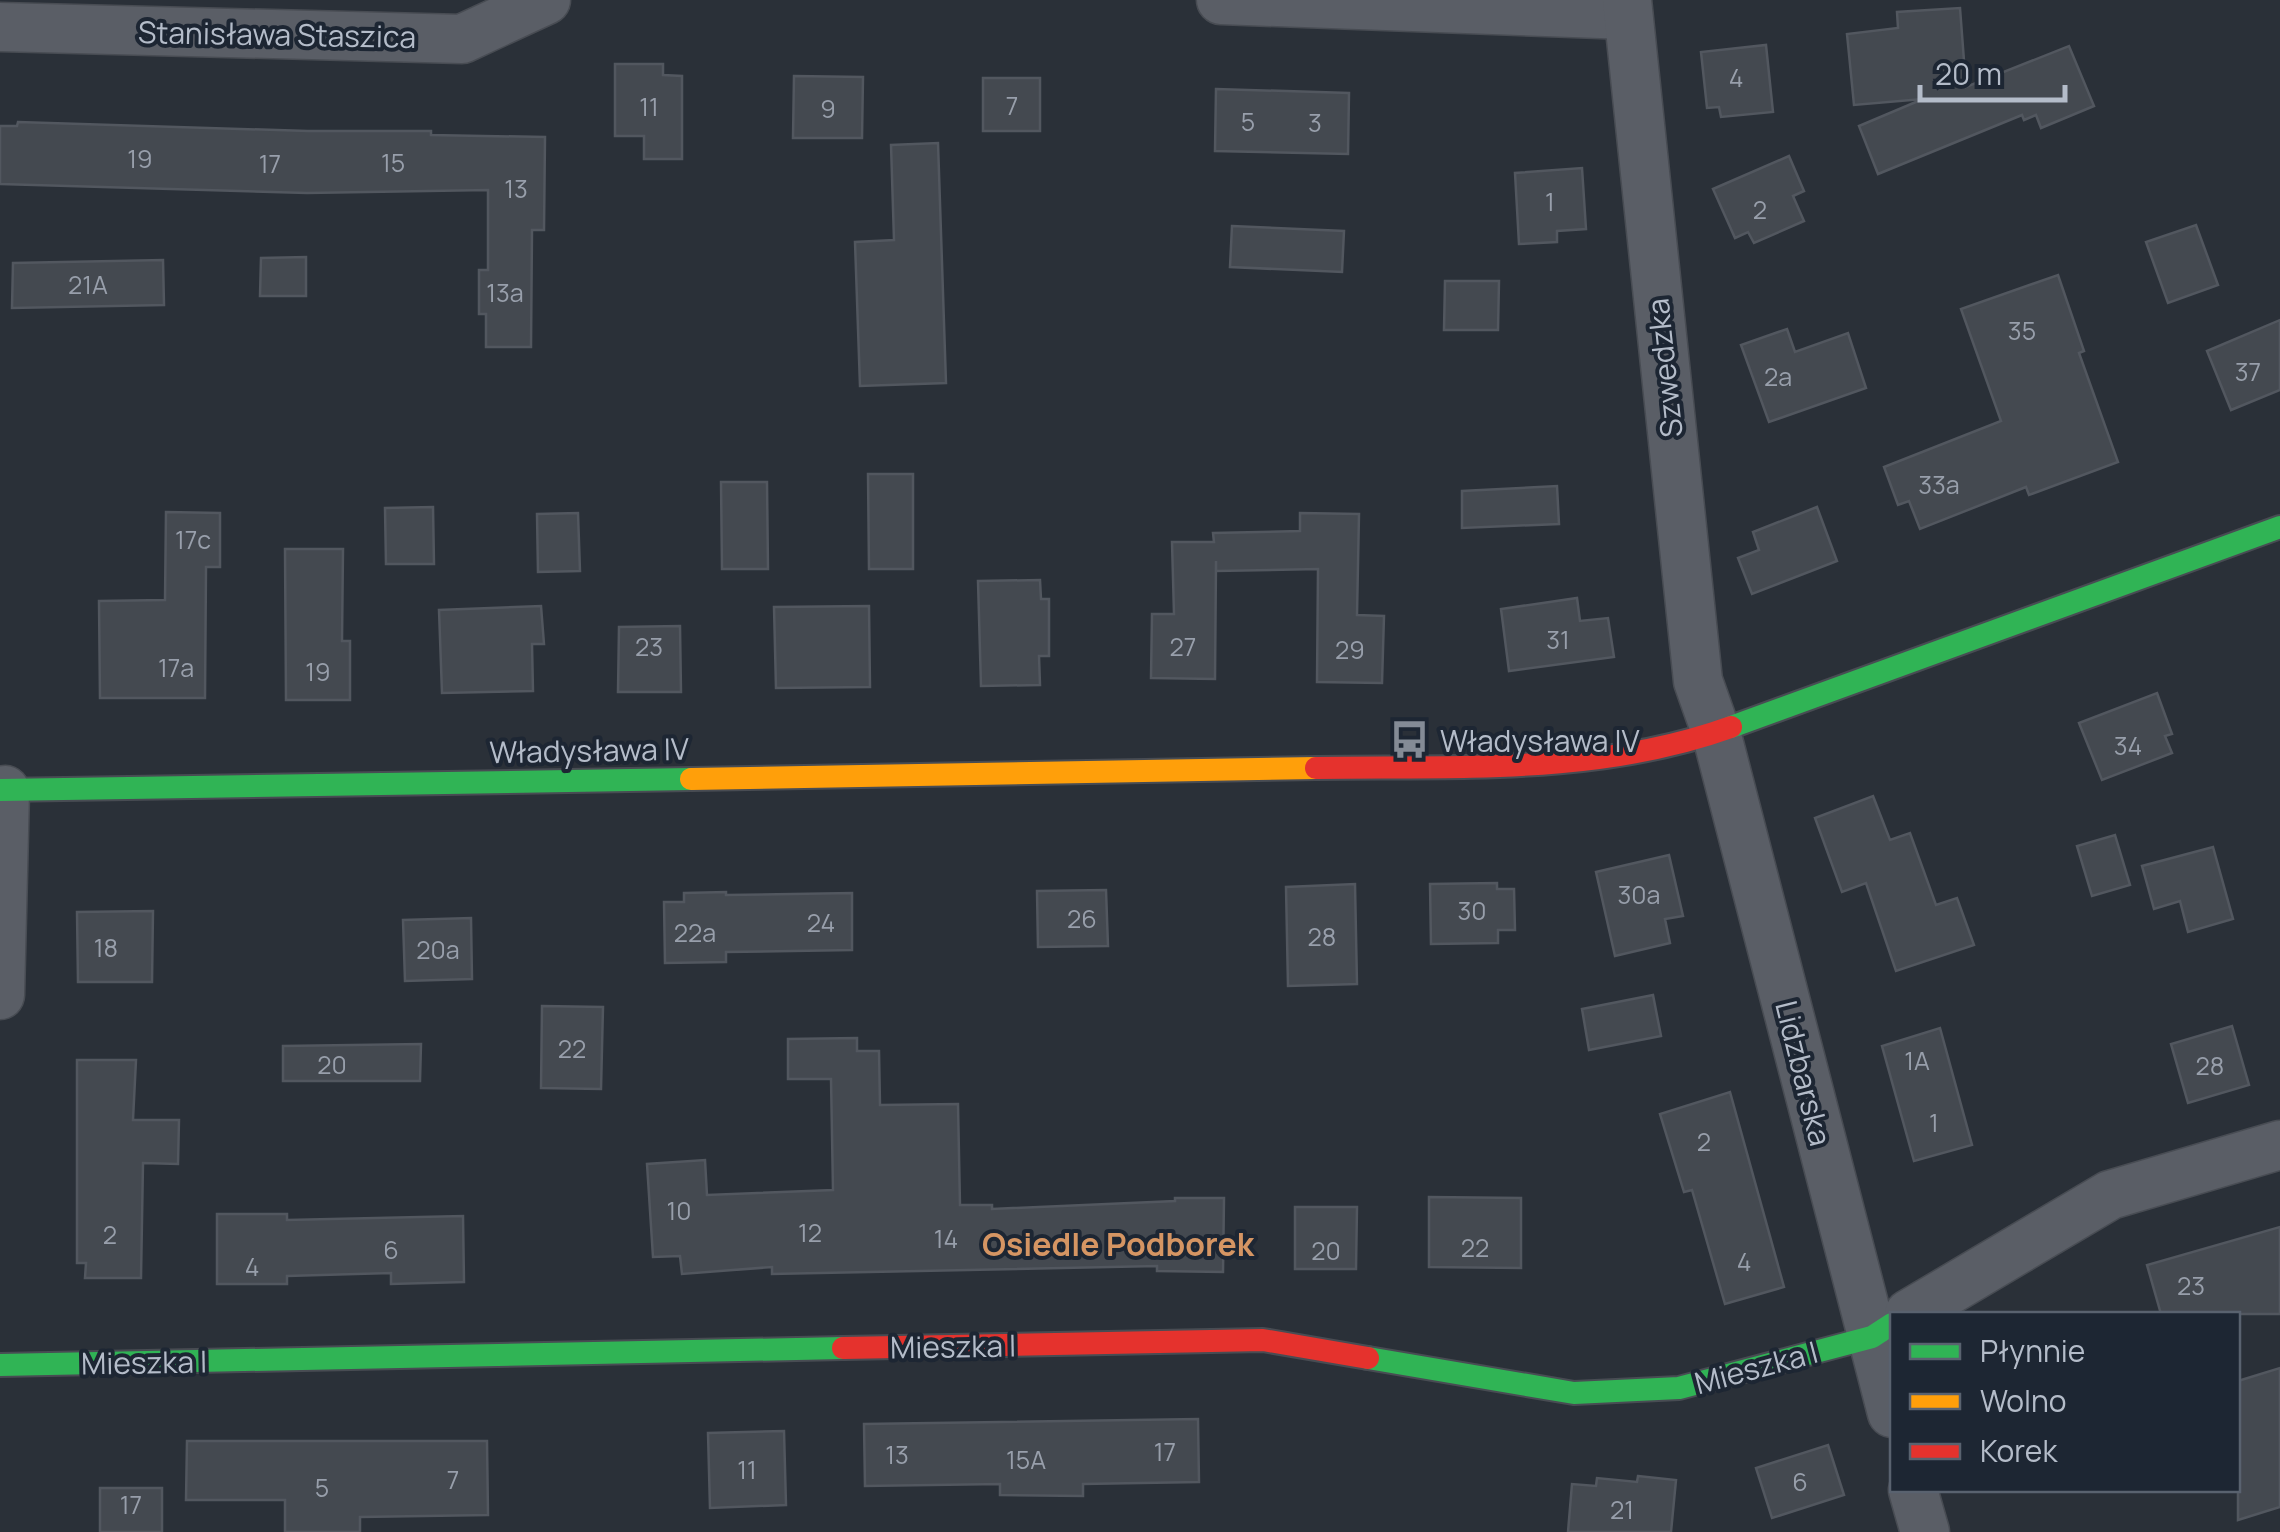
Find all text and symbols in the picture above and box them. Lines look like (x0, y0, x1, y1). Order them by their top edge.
street label: Stanisława Staszica (138, 11, 416, 57)
scale bar (1920, 40, 2065, 102)
text: 20 m (1935, 53, 2002, 94)
house number: 4 (1729, 60, 1743, 95)
house number: 7 (1006, 88, 1018, 123)
house number: 11 (639, 89, 659, 124)
house number: 9 (820, 91, 836, 126)
house number: 5 (1241, 104, 1255, 139)
house number: 3 (1308, 105, 1322, 140)
house number: 19 (127, 141, 153, 176)
house number: 15 (381, 145, 405, 180)
house number: 17 (259, 146, 281, 181)
house number: 13 (504, 171, 528, 206)
house number: 1 (1545, 184, 1555, 219)
house number: 2 (1753, 192, 1767, 227)
house number: 21A (68, 267, 108, 302)
house number: 13a (486, 275, 524, 310)
street label: Szwedzka (1636, 296, 1692, 440)
house number: 35 (2008, 313, 2036, 348)
house number: 37 (2235, 354, 2261, 389)
house number: 2a (1764, 359, 1792, 394)
house number: 33a (1918, 467, 1960, 502)
house number: 17c (175, 522, 211, 557)
house number: 31 (1546, 622, 1570, 657)
house number: 23 (635, 629, 663, 664)
house number: 27 (1170, 629, 1196, 664)
house number: 29 (1335, 632, 1365, 667)
house number: 17a (158, 650, 194, 685)
house number: 19 (305, 654, 331, 689)
bus stop icon: Władysława IV (1389, 719, 1431, 761)
place label: Władysława IV (1440, 720, 1640, 761)
street label: Władysława IV (489, 728, 689, 772)
house number: 34 (2114, 728, 2142, 763)
house number: 30a (1618, 877, 1660, 912)
house number: 30 (1457, 893, 1487, 928)
house number: 26 (1067, 901, 1097, 936)
house number: 24 (807, 905, 835, 940)
house number: 22a (674, 915, 716, 950)
house number: 28 (1308, 919, 1336, 954)
house number: 18 (94, 930, 118, 965)
house number: 20a (416, 932, 460, 967)
street label: Lidzbarska (1766, 996, 1842, 1150)
house number: 22 (558, 1031, 586, 1066)
house number: 1A (1904, 1043, 1930, 1078)
house number: 20 (317, 1047, 347, 1082)
house number: 28 (2196, 1048, 2224, 1083)
house number: 1 (1929, 1105, 1939, 1140)
house number: 2 (1697, 1124, 1711, 1159)
house number: 10 (666, 1193, 692, 1228)
house number: 12 (798, 1215, 822, 1250)
house number: 2 (103, 1217, 117, 1252)
house number: 14 (934, 1221, 958, 1256)
district label: Osiedle Podborek (982, 1222, 1255, 1266)
house number: 22 (1461, 1230, 1489, 1265)
house number: 6 (383, 1232, 399, 1267)
house number: 20 (1311, 1233, 1341, 1268)
house number: 4 (1737, 1244, 1751, 1279)
house number: 4 (245, 1249, 259, 1284)
house number: 23 (2177, 1268, 2205, 1303)
legend (1890, 1312, 2240, 1492)
street label: Mieszka I (890, 1324, 1016, 1368)
text: Płynnie (1980, 1330, 2085, 1371)
street label: Mieszka I (1690, 1331, 1822, 1403)
street label: Mieszka I (81, 1340, 207, 1384)
text: Wolno (1980, 1380, 2066, 1421)
text: Korek (1980, 1430, 2058, 1471)
house number: 17 (1154, 1434, 1176, 1469)
house number: 13 (885, 1437, 909, 1472)
house number: 15A (1006, 1442, 1046, 1477)
house number: 11 (737, 1452, 757, 1487)
house number: 7 (447, 1462, 459, 1497)
house number: 6 (1792, 1464, 1808, 1499)
house number: 5 (315, 1470, 329, 1505)
house number: 17 (120, 1487, 142, 1522)
house number: 21 (1610, 1492, 1634, 1527)

